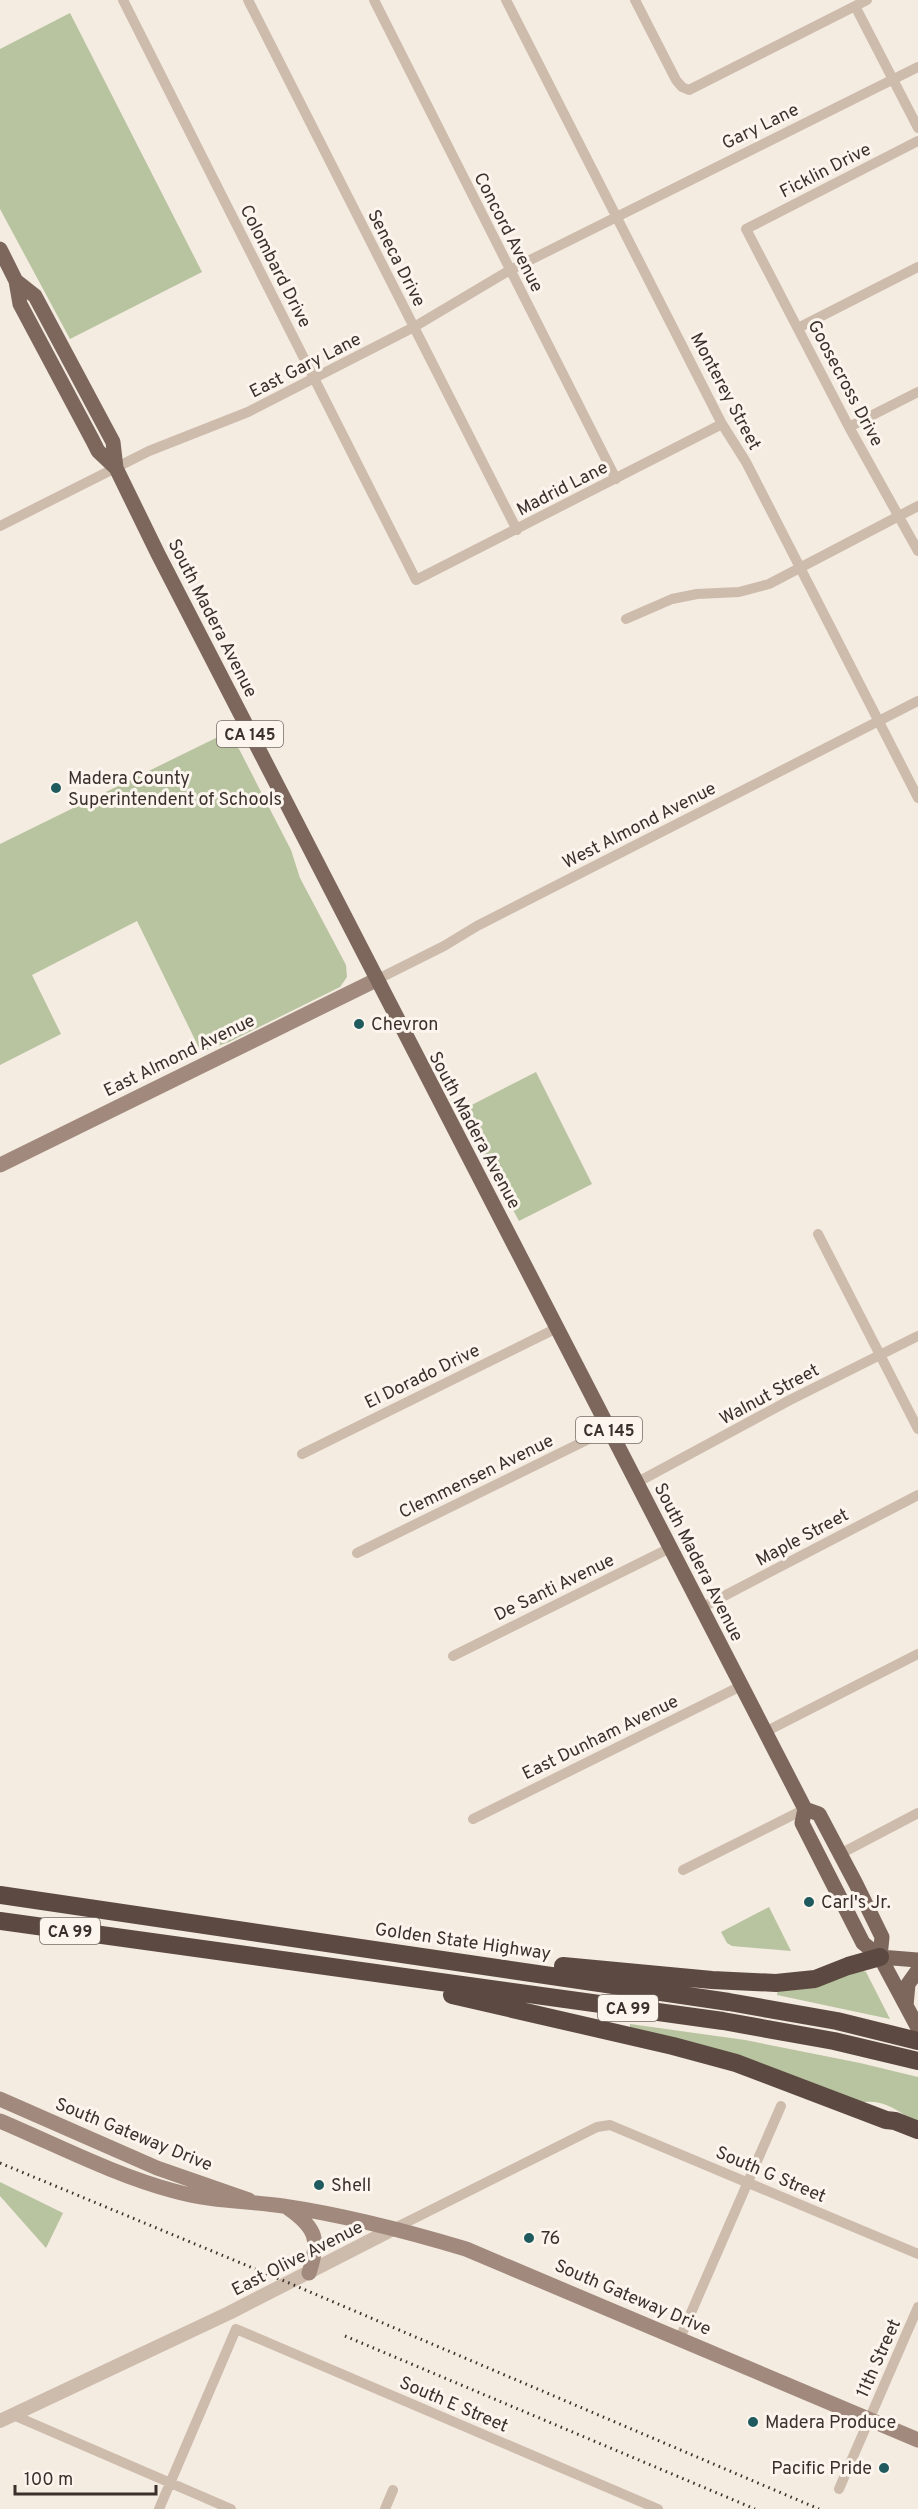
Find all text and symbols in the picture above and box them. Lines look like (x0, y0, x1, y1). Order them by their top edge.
street label: Gary Lane (718, 99, 803, 156)
street label: Ficklin Drive (776, 138, 875, 204)
street label: Concord Avenue (468, 169, 548, 297)
street label: Colombard Drive (234, 201, 316, 332)
street label: Seneca Drive (361, 206, 430, 311)
street label: Goosecross Drive (802, 316, 888, 451)
street label: East Gary Lane (246, 328, 365, 404)
street label: Monterey Street (684, 329, 765, 454)
street label: Madrid Lane (513, 457, 612, 522)
street label: South Madera Avenue (162, 536, 262, 702)
road number: CA 145 (217, 721, 283, 747)
place label: Madera County Superintendent of Schools (68, 768, 282, 812)
street label: West Almond Avenue (559, 778, 720, 875)
marker: Madera County Superintendent of Schools (49, 781, 63, 795)
street label: East Almond Avenue (100, 1010, 259, 1103)
place label: Chevron (371, 1014, 438, 1037)
marker: Chevron (352, 1017, 366, 1031)
street label: South Madera Avenue (422, 1048, 525, 1213)
street label: El Dorado Drive (361, 1340, 484, 1415)
street label: Walnut Street (716, 1359, 824, 1431)
road number: CA 145 (576, 1417, 642, 1443)
street label: Clemmensen Avenue (396, 1430, 558, 1525)
street label: South Madera Avenue (648, 1480, 748, 1646)
street label: Maple Street (752, 1504, 853, 1572)
street label: De Santi Avenue (491, 1549, 619, 1627)
street label: East Dunham Avenue (519, 1691, 683, 1786)
place label: Carl's Jr. (821, 1892, 891, 1915)
marker: Carl's Jr. (802, 1895, 816, 1909)
road number: CA 99 (40, 1918, 100, 1944)
street label: Golden State Highway (373, 1919, 552, 1966)
road number: CA 99 (598, 1995, 658, 2021)
street label: South Gateway Drive (51, 2093, 215, 2177)
street label: South G Street (712, 2142, 829, 2209)
place label: Shell (331, 2175, 371, 2198)
marker: Shell (312, 2178, 326, 2192)
street label: East Olive Avenue (228, 2216, 367, 2302)
place label: 76 (541, 2228, 560, 2251)
marker: 76 (522, 2231, 536, 2245)
street label: South Gateway Drive (551, 2255, 714, 2342)
street label: 11th Street (852, 2316, 907, 2402)
street label: South E Street (396, 2372, 511, 2439)
place label: Madera Produce (765, 2412, 896, 2435)
marker: Madera Produce (746, 2415, 760, 2429)
scale bar (15, 2458, 156, 2496)
place label: Pacific Pride (771, 2458, 872, 2481)
marker: Pacific Pride (877, 2461, 891, 2475)
text: 100 m (24, 2469, 73, 2492)

